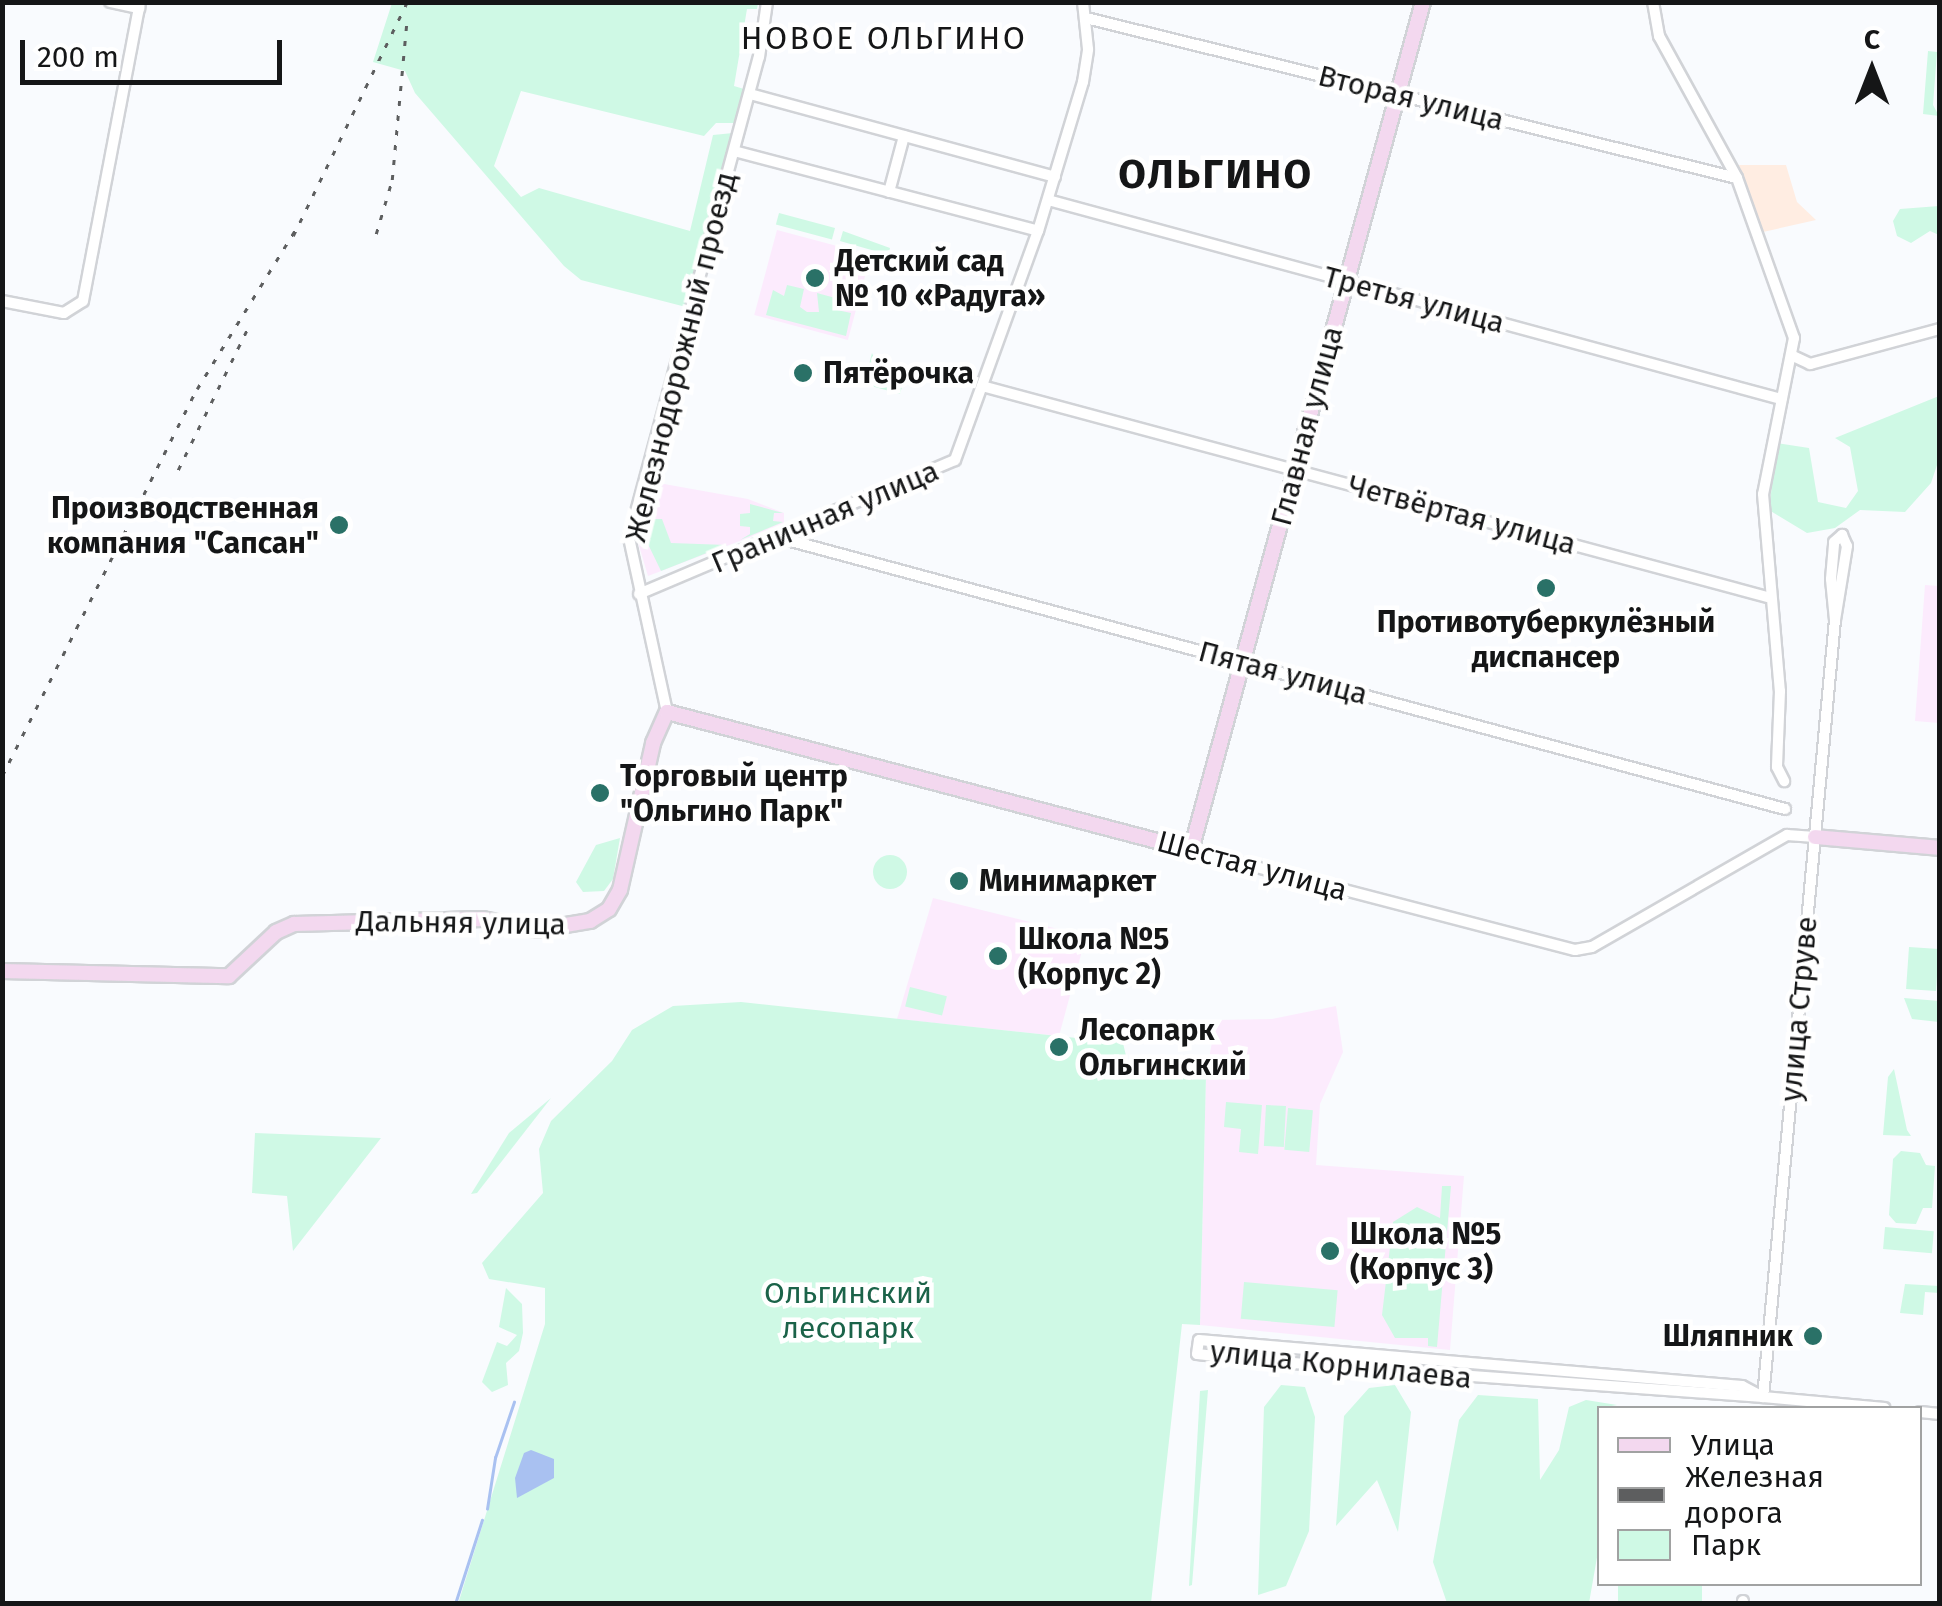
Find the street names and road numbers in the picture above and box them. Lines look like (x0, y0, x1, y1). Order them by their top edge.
street label: Вторая улица (1314, 58, 1508, 138)
street label: Железнодорожный проезд (618, 168, 744, 546)
street label: Третья улица (1320, 259, 1508, 341)
street label: Главная улица (1263, 322, 1351, 530)
street label: Граничная улица (706, 453, 944, 581)
street label: Четвёртая улица (1344, 467, 1580, 563)
street label: Пятая улица (1195, 633, 1371, 713)
street label: Шестая улица (1153, 823, 1351, 909)
street label: Дальняя улица (356, 903, 566, 943)
street label: улица Струве (1773, 915, 1825, 1103)
street label: улица Корнилаева (1208, 1333, 1474, 1397)

